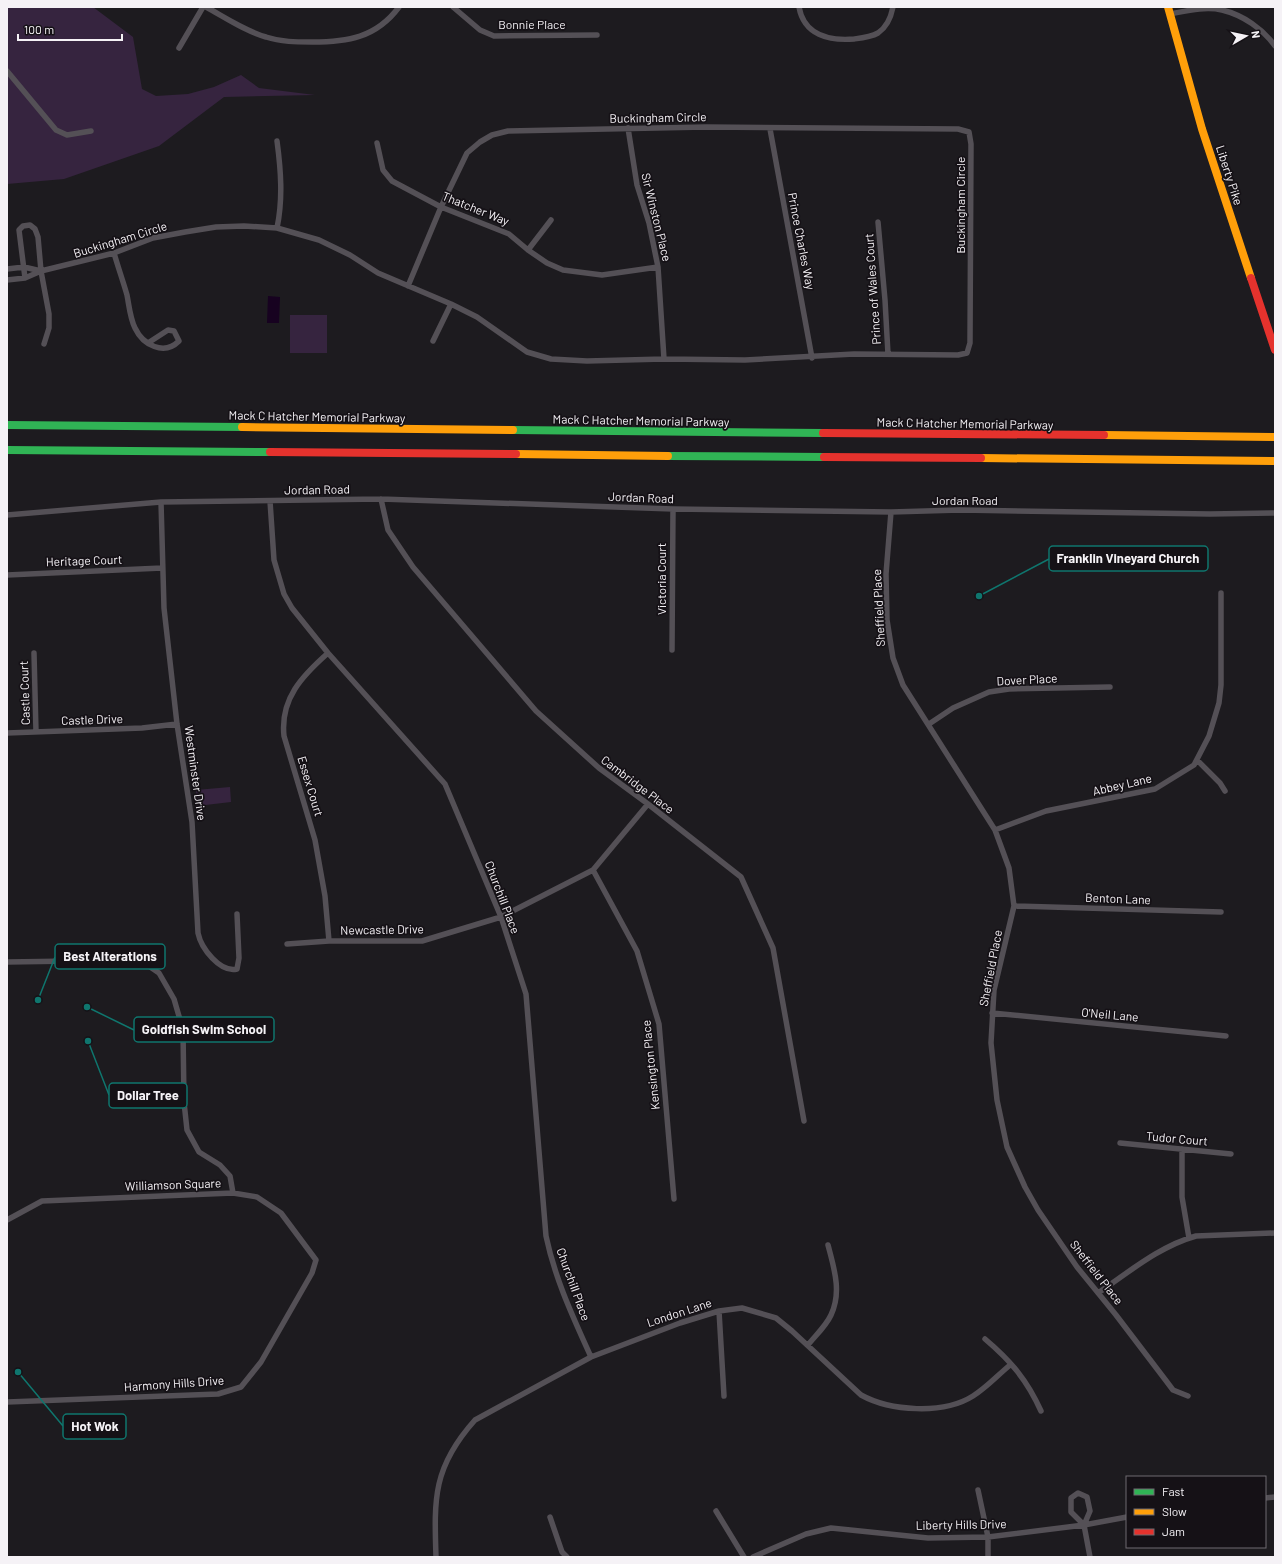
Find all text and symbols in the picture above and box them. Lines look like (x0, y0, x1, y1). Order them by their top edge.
scale bar (18, 16, 122, 42)
north arrow (1226, 16, 1266, 56)
street label: Bonnie Place (498, 17, 566, 31)
text: 100 m (24, 22, 54, 36)
text: N (1249, 30, 1263, 39)
street label: Buckingham Circle (609, 109, 707, 125)
street label: Liberty Pike (1214, 143, 1246, 207)
street label: Buckingham Circle (953, 157, 967, 253)
street label: Sir Winston Place (639, 171, 675, 263)
street label: Thatcher Way (440, 188, 512, 228)
street label: Prince Charles Way (786, 191, 818, 291)
street label: Buckingham Circle (72, 218, 168, 260)
street label: Prince of Wales Court (861, 233, 883, 345)
street label: Mack C Hatcher Memorial Parkway (229, 407, 406, 425)
street label: Mack C Hatcher Memorial Parkway (553, 411, 730, 429)
street label: Mack C Hatcher Memorial Parkway (877, 414, 1054, 432)
street label: Jordan Road (284, 481, 350, 497)
street label: Jordan Road (608, 489, 674, 505)
street label: Jordan Road (932, 493, 998, 507)
street label: Victoria Court (654, 543, 668, 615)
callout: Franklin Vineyard Church (1049, 546, 1208, 571)
text: Franklin Vineyard Church (1057, 550, 1199, 566)
street label: Heritage Court (46, 552, 122, 568)
street label: Sheffield Place (869, 569, 887, 647)
street label: Castle Court (16, 661, 32, 725)
street label: Dover Place (996, 670, 1058, 688)
street label: Castle Drive (61, 711, 123, 727)
street label: Westminster Drive (182, 725, 210, 821)
street label: Cambridge Place (599, 752, 677, 816)
street label: Essex Court (295, 754, 327, 818)
street label: Abbey Lane (1091, 770, 1153, 798)
street label: Churchill Place (483, 859, 523, 935)
street label: Benton Lane (1085, 890, 1151, 906)
street label: Newcastle Drive (340, 921, 424, 937)
street label: Sheffield Place (976, 929, 1004, 1007)
callout: Best Alterations (55, 944, 165, 969)
text: Best Alterations (63, 948, 157, 964)
street label: O'Neil Lane (1081, 1005, 1139, 1023)
callout: Goldfish Swim School (134, 1017, 274, 1042)
street label: Kensington Place (638, 1020, 662, 1110)
text: Goldfish Swim School (142, 1021, 266, 1037)
callout: Dollar Tree (109, 1083, 187, 1108)
text: Dollar Tree (117, 1087, 179, 1103)
street label: Tudor Court (1146, 1128, 1208, 1148)
street label: Williamson Square (125, 1175, 221, 1193)
street label: Sheffield Place (1068, 1237, 1126, 1307)
street label: Churchill Place (554, 1246, 594, 1322)
street label: London Lane (645, 1295, 713, 1329)
street label: Harmony Hills Drive (123, 1373, 225, 1393)
callout: Hot Wok (63, 1414, 126, 1439)
text: Hot Wok (71, 1418, 119, 1434)
legend (1126, 1476, 1266, 1548)
text: Fast (1162, 1484, 1185, 1498)
text: Slow (1162, 1504, 1187, 1518)
street label: Liberty Hills Drive (915, 1516, 1007, 1532)
text: Jam (1162, 1524, 1185, 1538)

